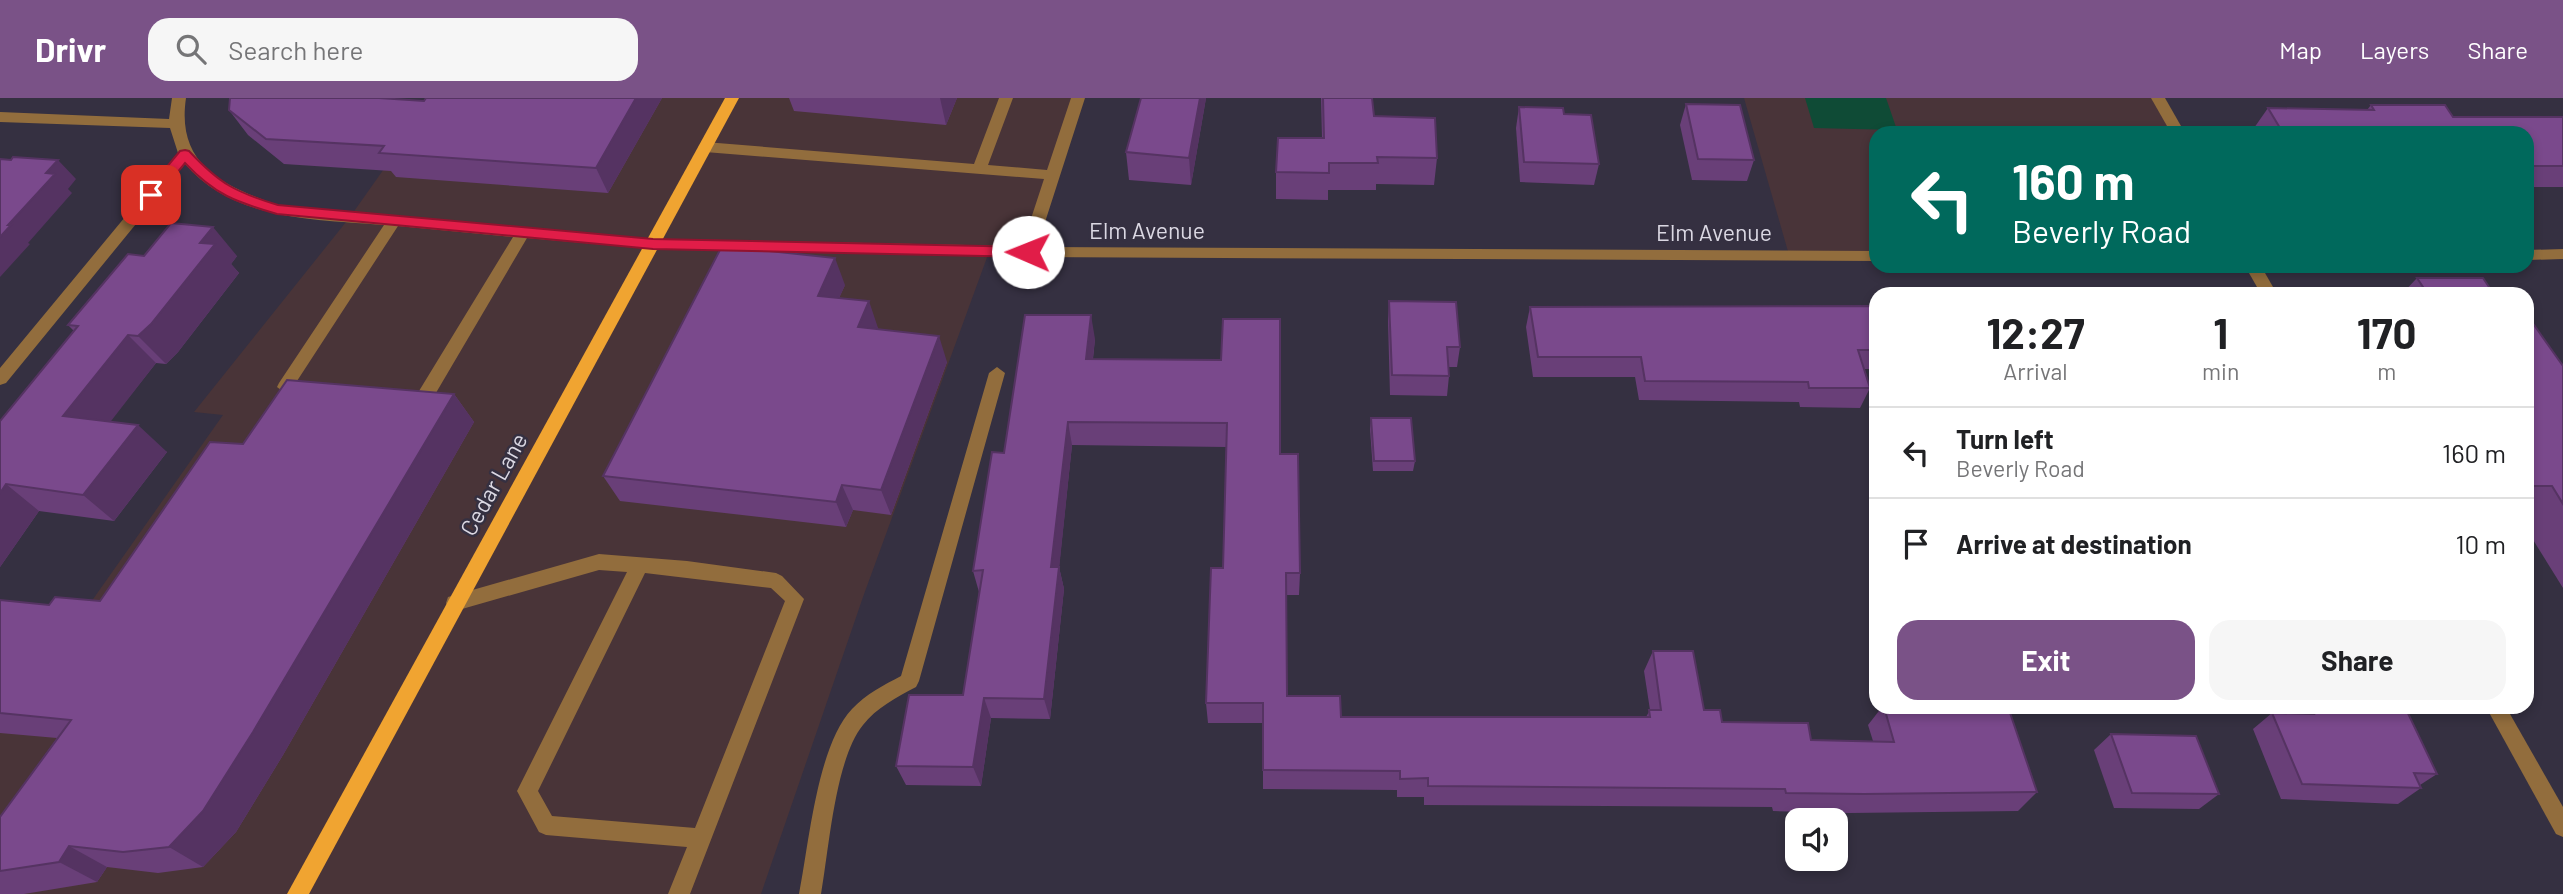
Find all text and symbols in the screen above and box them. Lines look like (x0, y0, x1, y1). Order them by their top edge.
search box (148, 18, 638, 81)
text: Drivr (35, 29, 106, 69)
icon: search (172, 30, 210, 68)
text: Search here (228, 34, 363, 65)
text: Map (2279, 35, 2322, 64)
text: Layers (2360, 35, 2429, 64)
text: Share (2467, 35, 2528, 64)
text: 160 m (2012, 151, 2134, 210)
icon: left (1897, 154, 1988, 245)
pin (121, 165, 181, 225)
icon: arrive (132, 176, 170, 214)
text: Beverly Road (2012, 211, 2191, 249)
position arrow (991, 215, 1065, 289)
street label: Elm Avenue (1089, 216, 1205, 244)
street label: Elm Avenue (1656, 218, 1772, 246)
text: 12:27 (1987, 307, 2085, 357)
text: 1 (2213, 307, 2228, 357)
text: 170 (2357, 307, 2416, 357)
text: Arrival (2003, 357, 2068, 385)
text: min (2202, 357, 2239, 385)
text: m (2377, 357, 2396, 385)
text: Turn left (1956, 423, 2054, 454)
street label: Cedar Lane (453, 428, 533, 540)
icon: left (1897, 434, 1935, 472)
text: 160 m (2442, 437, 2506, 468)
text: Beverly Road (1956, 454, 2085, 482)
icon: arrive (1897, 525, 1935, 563)
text: Arrive at destination (1956, 528, 2192, 559)
text: 10 m (2456, 528, 2506, 559)
button: Exit (1897, 620, 2195, 700)
button: Share (2209, 620, 2506, 700)
map controls (1785, 808, 1848, 871)
button: sound (1785, 808, 1848, 871)

